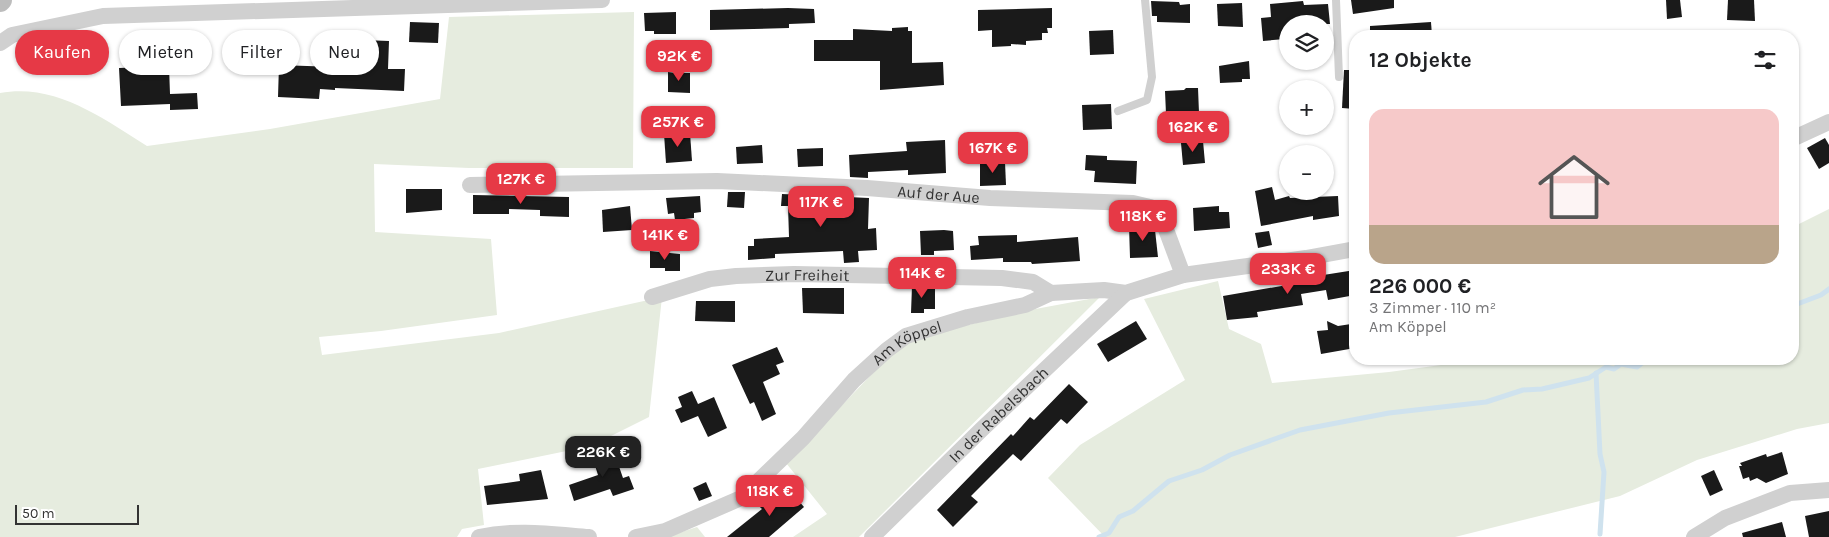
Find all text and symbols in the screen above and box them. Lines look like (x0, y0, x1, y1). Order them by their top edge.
map controls (1279, 15, 1334, 200)
button: layers (1279, 15, 1334, 70)
chip: Kaufen (15, 30, 109, 75)
chip: Mieten (119, 30, 212, 75)
chip: Filter (222, 30, 300, 75)
chip: Neu (310, 30, 379, 75)
pin: 92K € (644, 39, 714, 82)
text: 92K € (657, 46, 701, 65)
icon: filters (1751, 46, 1779, 74)
text: 12 Objekte (1369, 48, 1472, 72)
button: + (1279, 80, 1334, 135)
pin: 257K € (637, 106, 719, 148)
pin: 162K € (1152, 110, 1234, 153)
text: 257K € (652, 112, 704, 131)
text: 162K € (1168, 117, 1218, 136)
pin: 167K € (952, 132, 1034, 174)
text: 167K € (969, 138, 1017, 157)
icon: home (1529, 142, 1619, 232)
button: − (1279, 145, 1334, 200)
pin: 127K € (480, 162, 562, 205)
text: 127K € (497, 169, 545, 188)
street label: Auf der Aue (897, 181, 981, 207)
pin: 117K € (780, 186, 862, 228)
text: 117K € (799, 192, 843, 211)
pin: 118K € (1102, 200, 1184, 242)
text: 118K € (1120, 206, 1166, 225)
pin: 141K € (624, 218, 706, 261)
text: 141K € (642, 225, 688, 244)
pin: 233K € (1247, 252, 1329, 295)
pin: 114K € (881, 256, 963, 299)
text: 233K € (1261, 259, 1315, 278)
text: 114K € (899, 263, 945, 282)
street label: Zur Freiheit (764, 264, 850, 285)
text: 226 000 € (1369, 274, 1471, 298)
text: 3 Zimmer · 110 m² (1369, 298, 1496, 317)
street label: Am Köppel (868, 316, 944, 369)
text: Am Köppel (1369, 317, 1447, 336)
street label: In der Rabelsbach (944, 362, 1052, 466)
pin: 226K € (562, 436, 644, 478)
text: 226K € (576, 442, 630, 461)
pin: 118K € (729, 474, 811, 517)
text: 118K € (747, 481, 793, 500)
scale bar (15, 502, 139, 525)
text: 50 m (22, 505, 55, 522)

